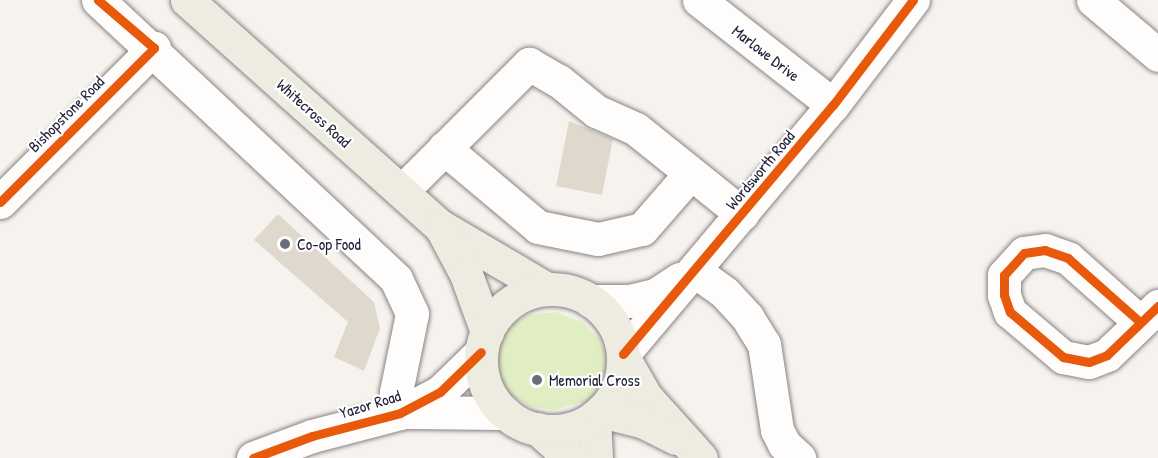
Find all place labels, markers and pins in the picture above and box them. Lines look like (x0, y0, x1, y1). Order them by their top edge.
place label: Co-op Food (297, 234, 361, 254)
marker: Co-op Food (278, 237, 292, 251)
place label: Memorial Cross (549, 370, 640, 390)
marker: Memorial Cross (530, 373, 544, 387)

